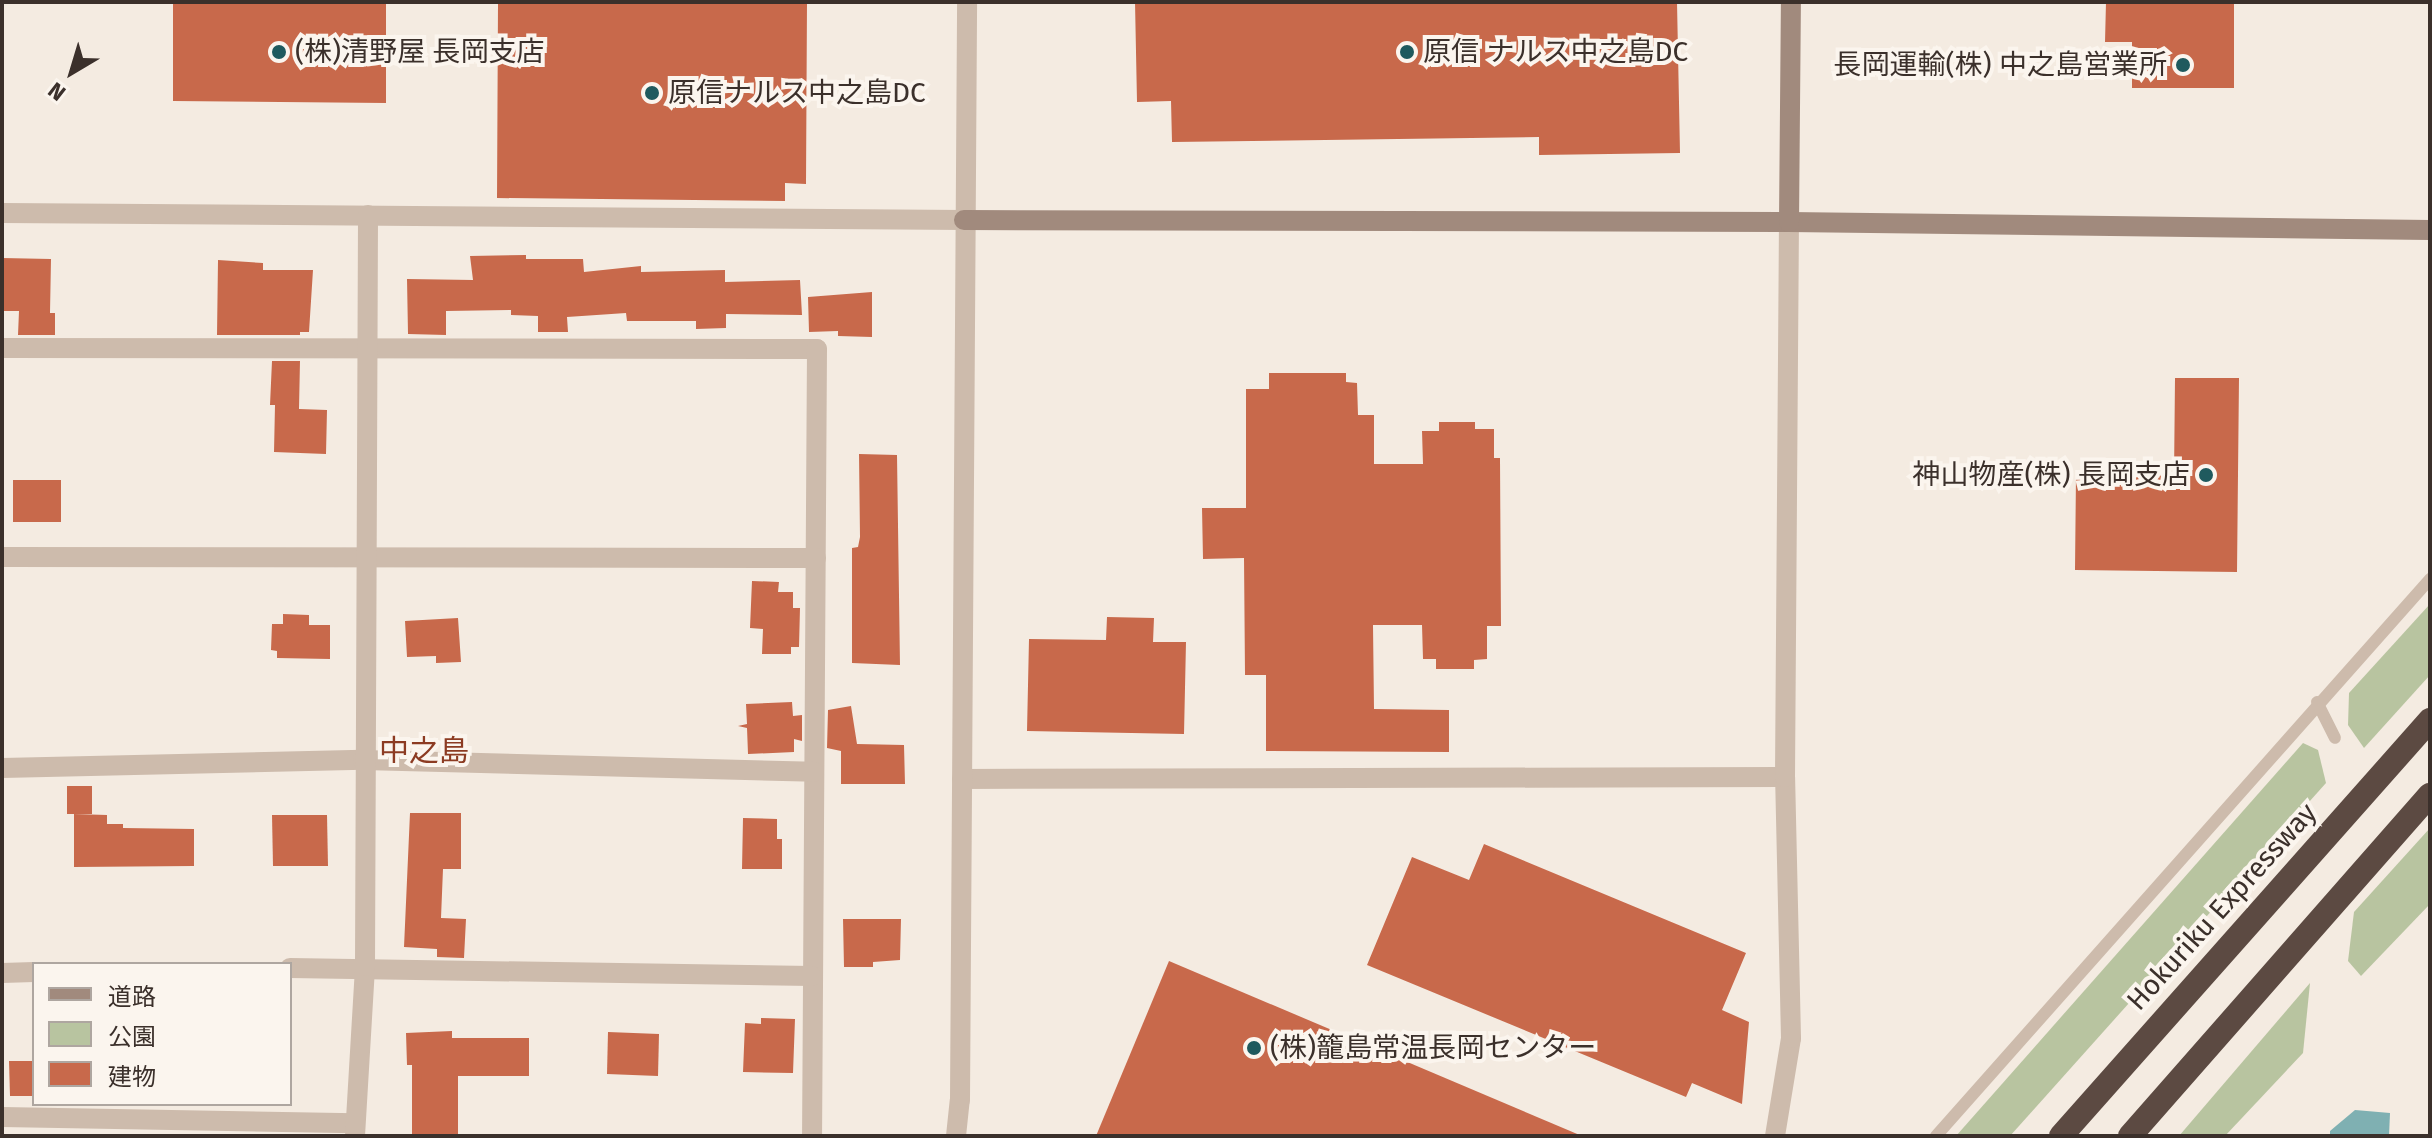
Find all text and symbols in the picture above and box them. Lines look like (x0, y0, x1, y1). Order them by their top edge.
north arrow (32, 32, 112, 112)
place label: (株)清野屋 長岡支店 (295, 35, 545, 69)
place label: 原信 ナルス中之島DC (1423, 35, 1688, 69)
marker: (株)清野屋 長岡支店 (270, 43, 288, 61)
marker: 原信 ナルス中之島DC (1398, 43, 1416, 61)
place label: 長岡運輸(株) 中之島営業所 (1833, 48, 2167, 82)
marker: 長岡運輸(株) 中之島営業所 (2174, 56, 2192, 74)
text: N (43, 76, 71, 106)
place label: 原信ナルス中之島DC (668, 76, 926, 110)
marker: 原信ナルス中之島DC (643, 84, 661, 102)
place label: 神山物産(株) 長岡支店 (1912, 458, 2190, 492)
marker: 神山物産(株) 長岡支店 (2197, 466, 2215, 484)
district label: 中之島 (379, 733, 469, 769)
street label: Hokuriku Expressway (2120, 797, 2324, 1017)
legend (32, 962, 292, 1106)
text: 道路 (108, 983, 156, 1011)
text: 公園 (108, 1023, 156, 1051)
place label: (株)籠島常温長岡センター (1270, 1031, 1596, 1065)
marker: (株)籠島常温長岡センター (1245, 1039, 1263, 1057)
text: 建物 (108, 1063, 156, 1091)

